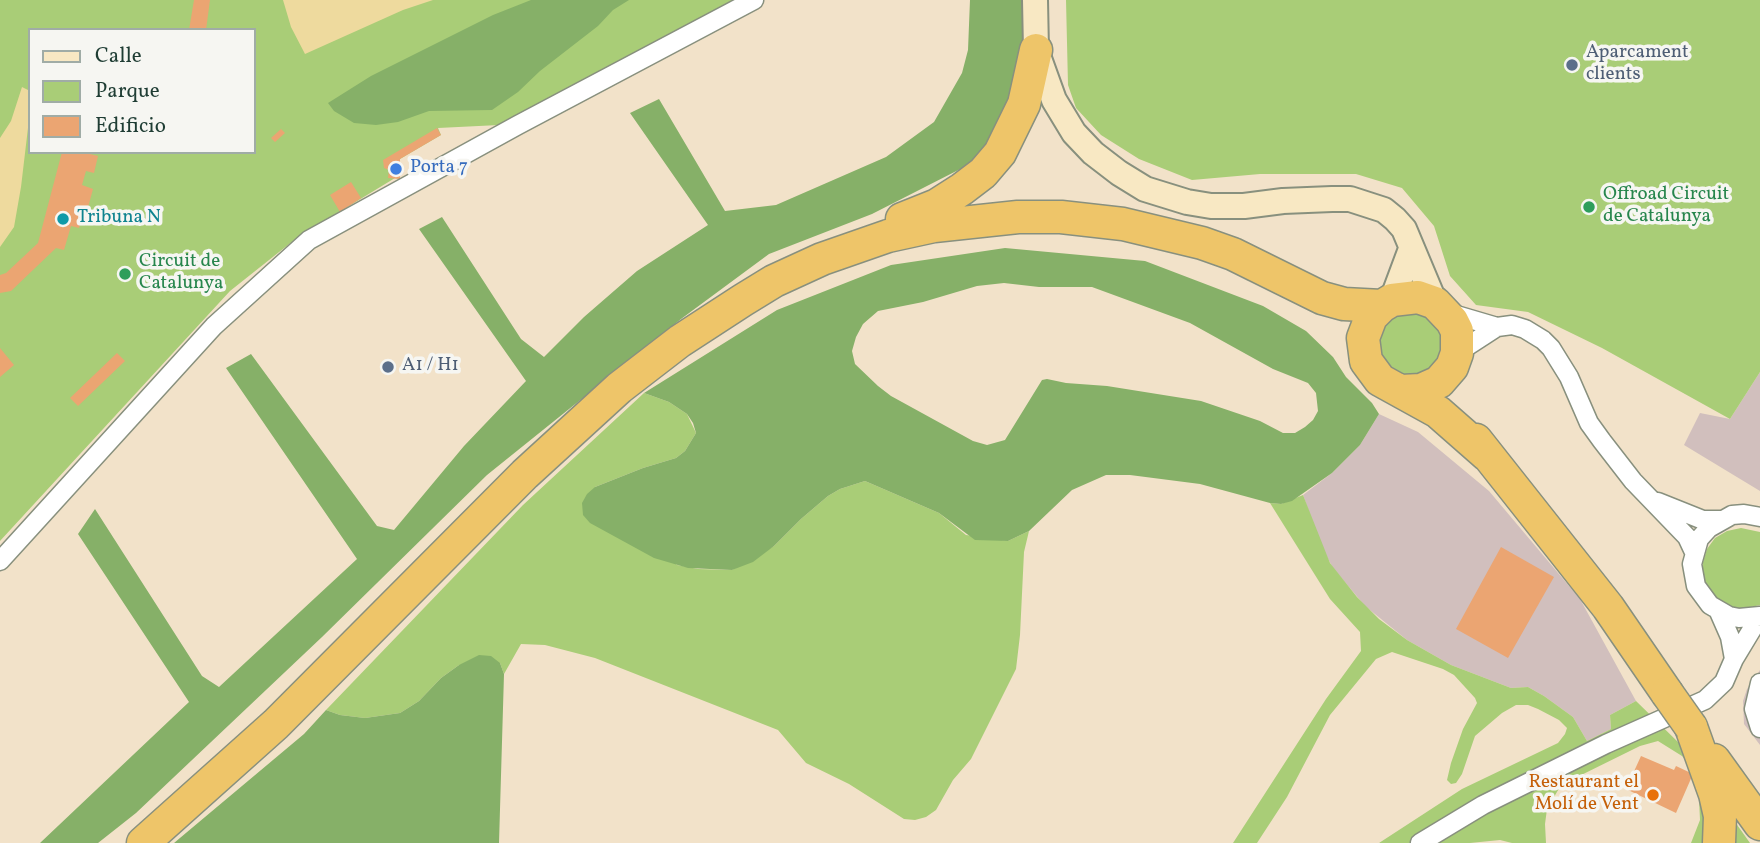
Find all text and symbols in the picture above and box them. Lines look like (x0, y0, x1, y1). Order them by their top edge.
legend (28, 28, 256, 154)
text: Calle (95, 42, 142, 71)
place label: Aparcament clients (1586, 43, 1689, 87)
marker: Aparcament clients (1564, 57, 1580, 73)
text: Parque (95, 77, 160, 106)
text: Edificio (95, 112, 166, 141)
place label: Porta 7 (410, 158, 468, 180)
marker: Porta 7 (388, 161, 404, 177)
place label: Offroad Circuit de Catalunya (1603, 185, 1729, 229)
marker: Offroad Circuit de Catalunya (1581, 199, 1597, 215)
place label: Tribuna N (77, 208, 161, 230)
marker: Tribuna N (55, 211, 71, 227)
place label: Circuit de Catalunya (139, 252, 223, 296)
marker: Circuit de Catalunya (117, 266, 133, 282)
place label: A1 / H1 (402, 356, 459, 378)
marker: A1 / H1 (380, 359, 396, 375)
place label: Restaurant el Molí de Vent (1528, 773, 1639, 817)
marker: Restaurant el Molí de Vent (1645, 787, 1661, 803)

